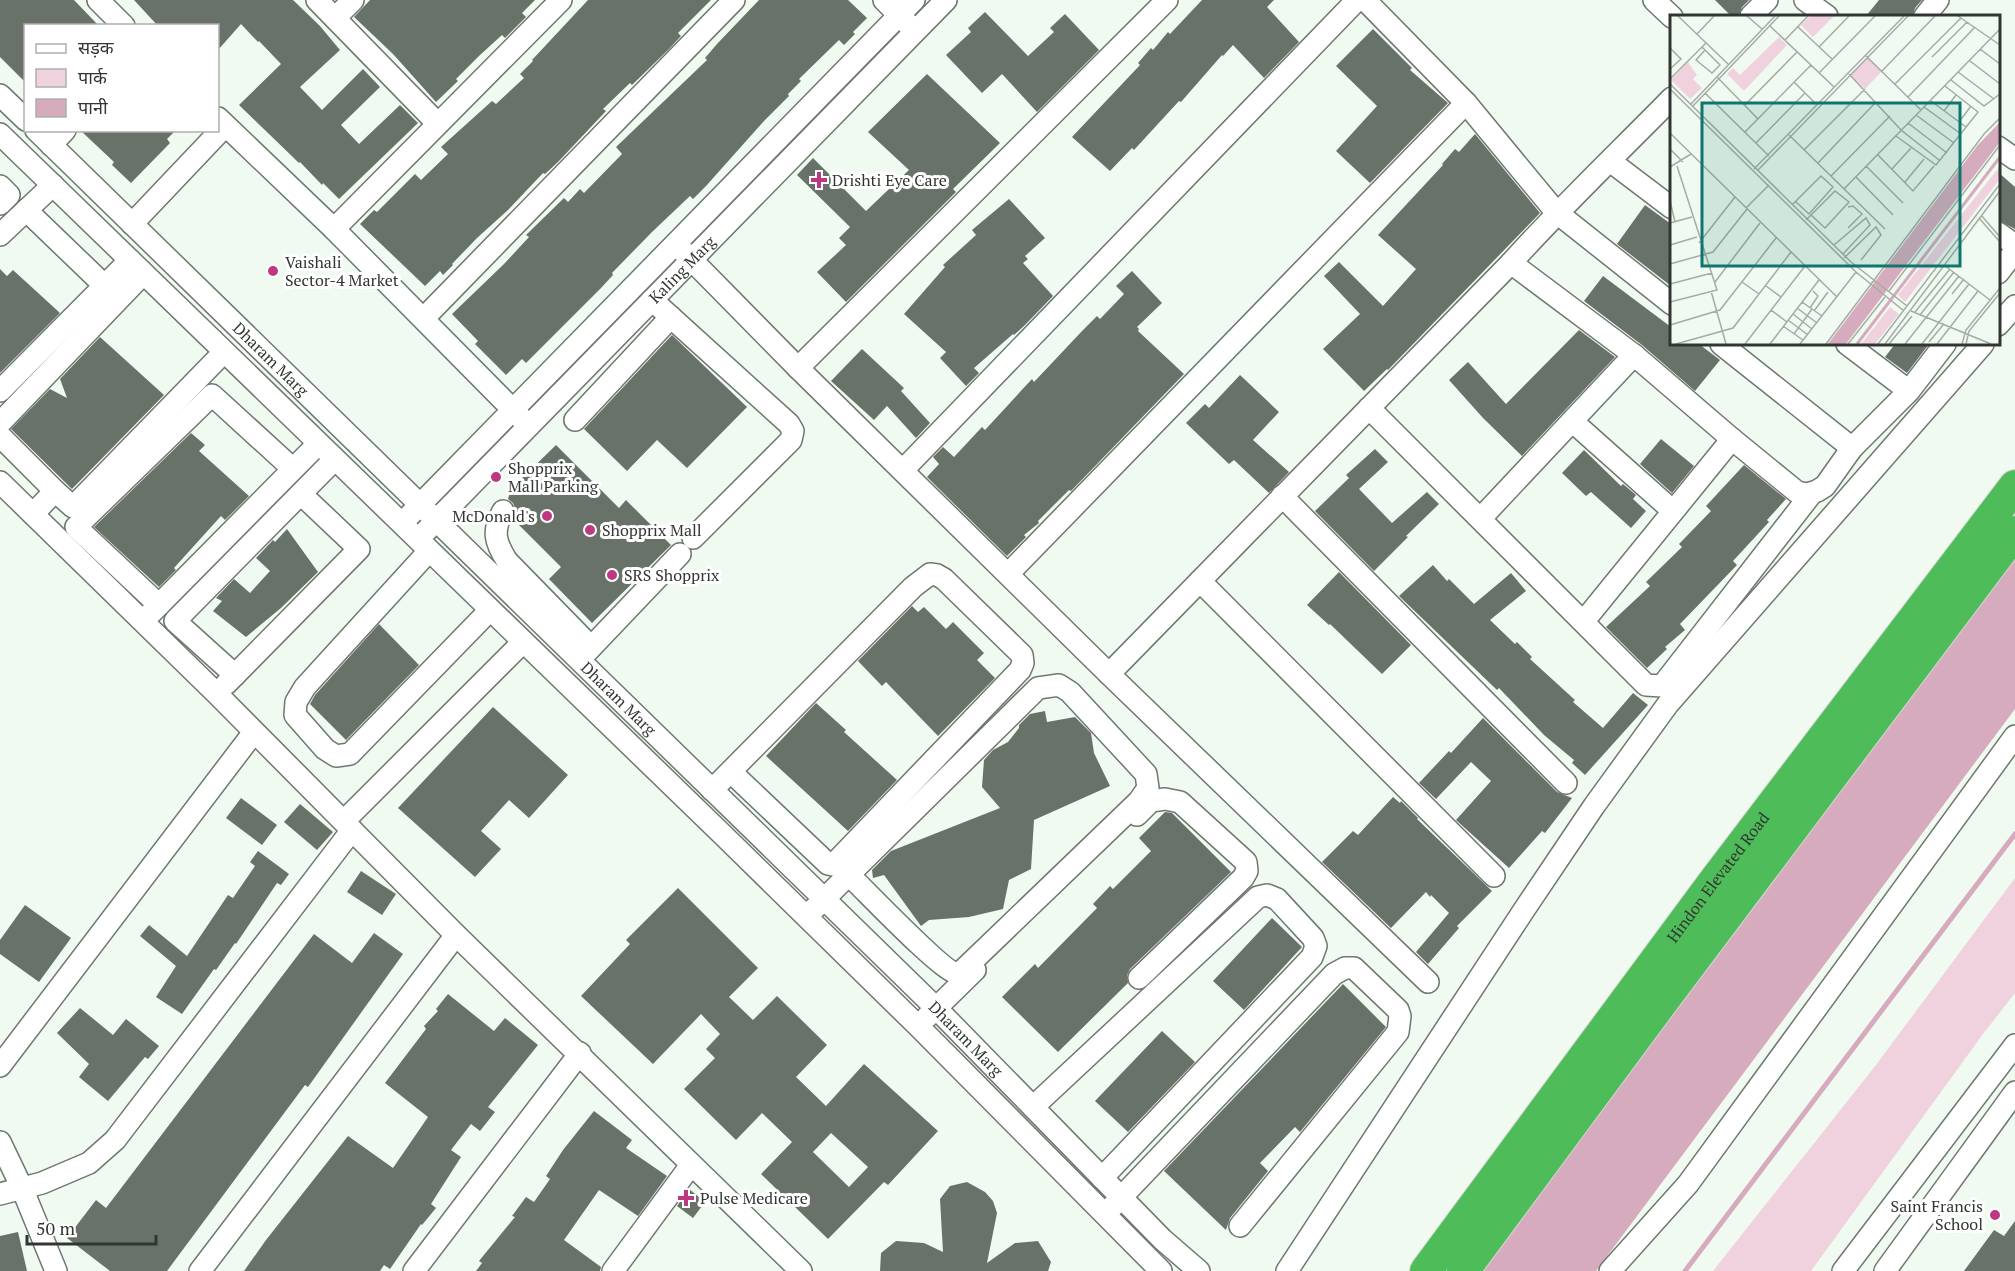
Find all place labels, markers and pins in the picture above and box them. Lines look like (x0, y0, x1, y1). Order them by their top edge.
place label: Drishti Eye Care (832, 169, 947, 191)
marker: Drishti Eye Care (810, 171, 828, 189)
place label: Vaishali Sector-4 Market (285, 251, 399, 291)
marker: Vaishali Sector-4 Market (266, 264, 280, 278)
place label: Shopprix Mall Parking (508, 457, 599, 497)
marker: Shopprix Mall Parking (489, 470, 503, 484)
place label: McDonald's (452, 505, 535, 527)
marker: McDonald's (540, 509, 554, 523)
place label: Shopprix Mall (602, 519, 702, 541)
marker: Shopprix Mall (583, 523, 597, 537)
place label: SRS Shopprix (624, 564, 720, 586)
marker: SRS Shopprix (605, 568, 619, 582)
place label: Pulse Medicare (700, 1187, 808, 1209)
marker: Pulse Medicare (677, 1189, 695, 1207)
place label: Saint Francis School (1891, 1195, 1983, 1235)
marker: Saint Francis School (1988, 1208, 2002, 1222)

